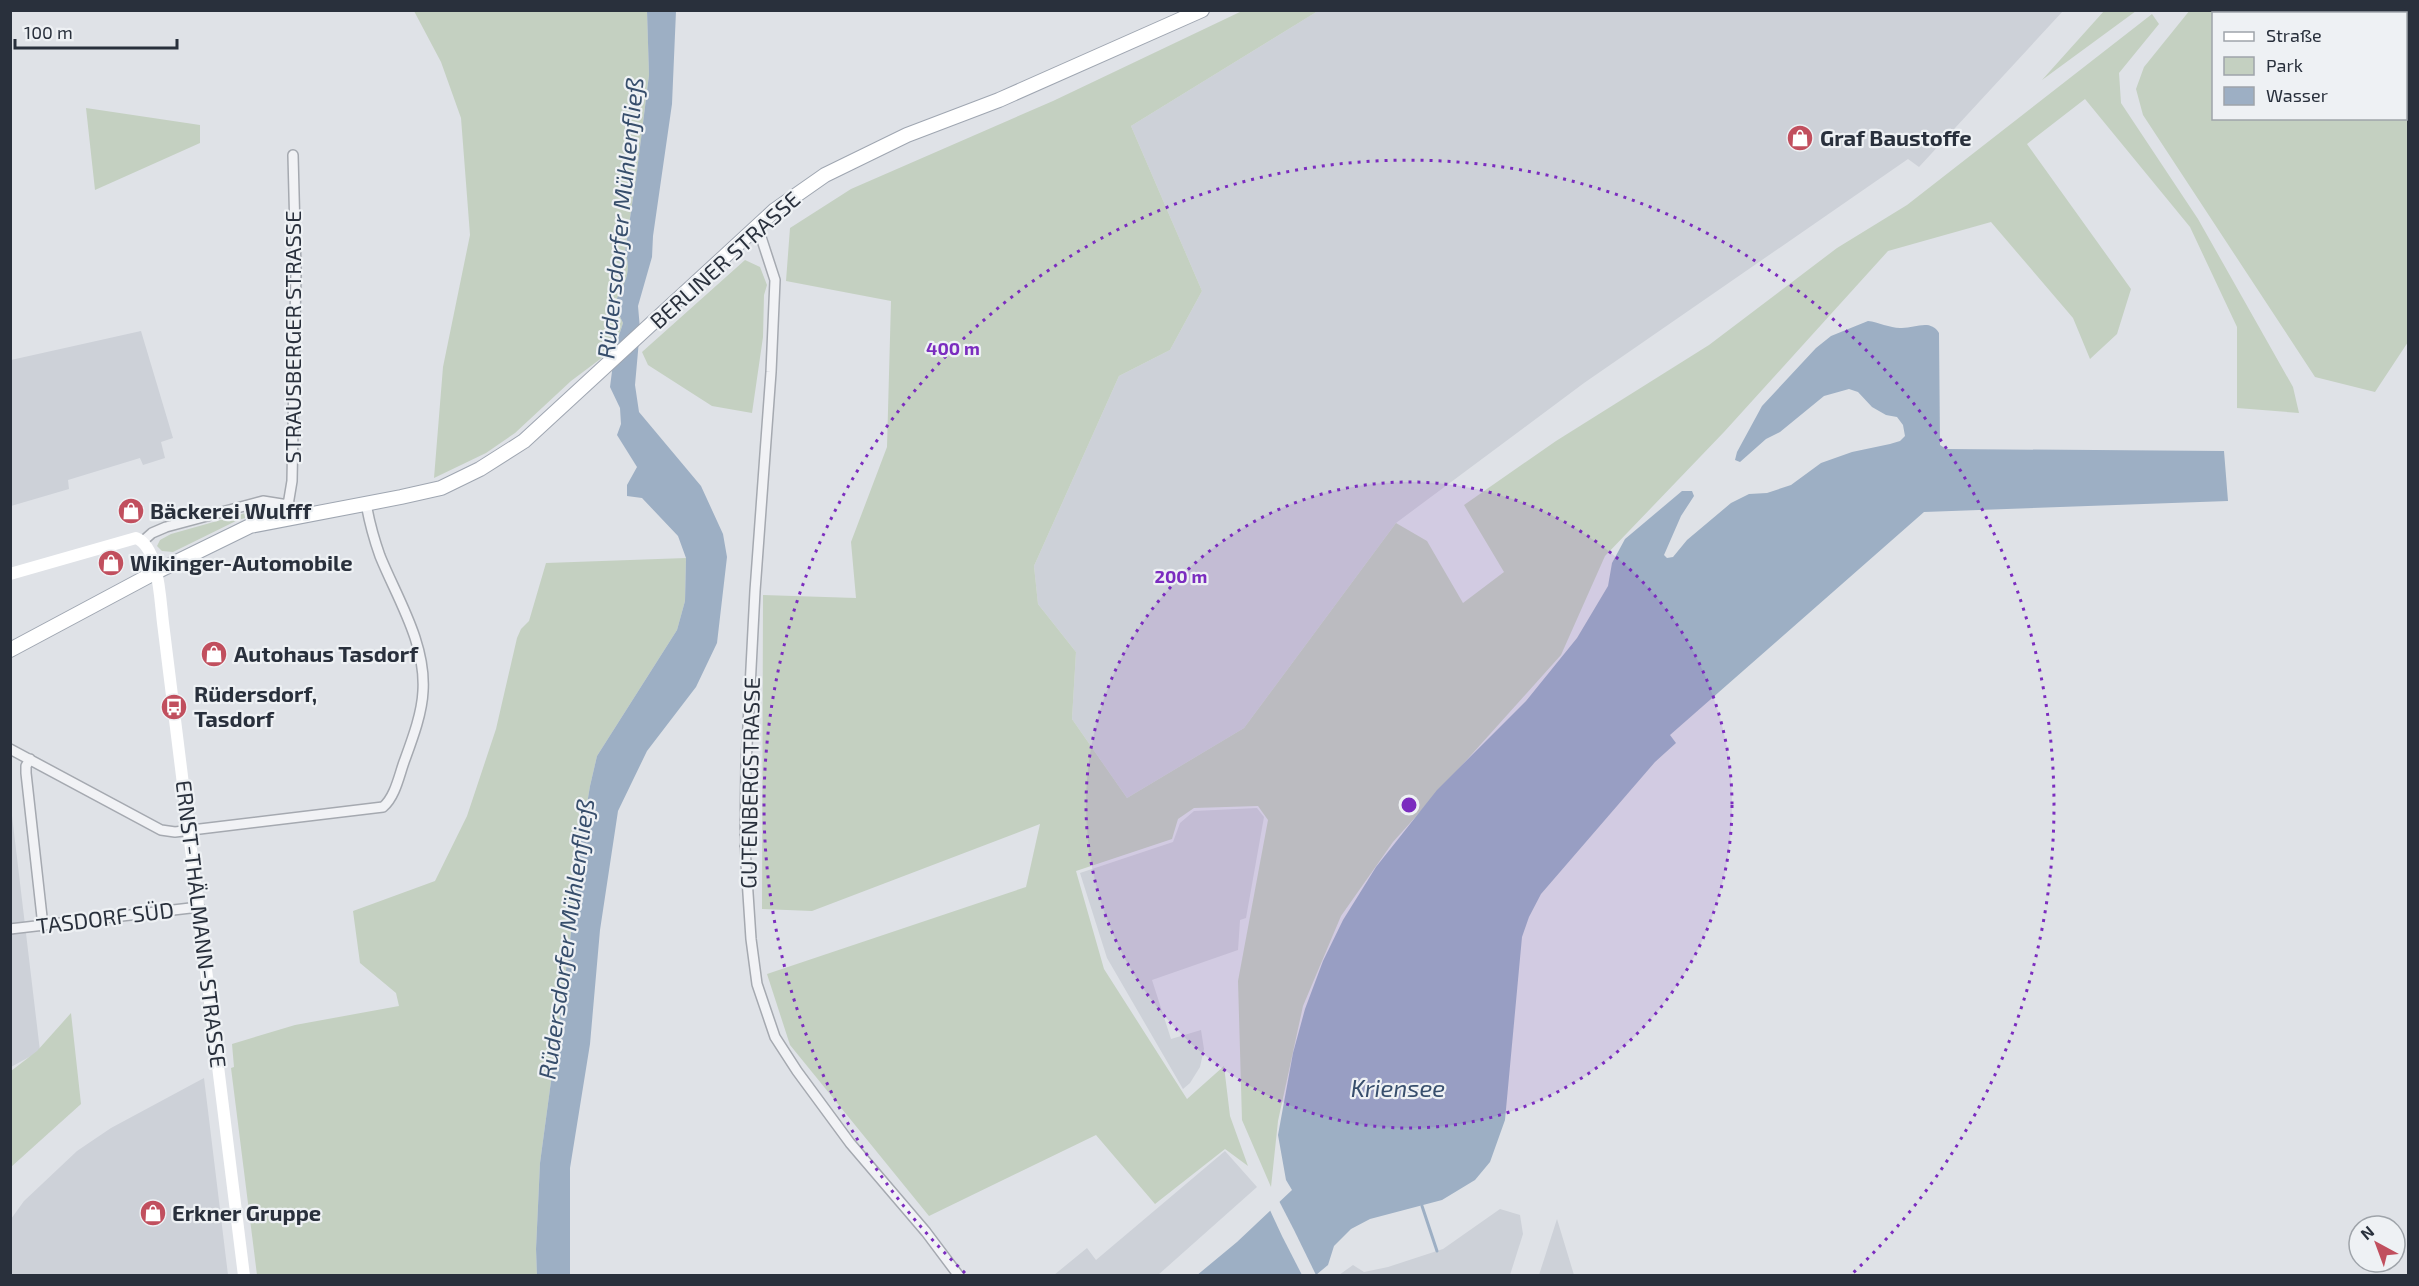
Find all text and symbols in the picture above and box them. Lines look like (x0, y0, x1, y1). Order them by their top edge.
scale bar (15, 12, 177, 50)
legend (2212, 12, 2407, 120)
text: 100 m (24, 21, 73, 43)
text: Straße (2266, 24, 2322, 46)
text: Park (2266, 54, 2303, 76)
water label: Rüdersdorfer Mühlenfließ (590, 76, 649, 360)
text: Wasser (2266, 84, 2328, 106)
shop icon: Graf Baustoffe (1785, 123, 1815, 153)
place label: Graf Baustoffe (1820, 124, 1972, 150)
street label: BERLINER STRASSE (644, 185, 805, 333)
street label: STRAUSBERGER STRASSE (279, 211, 305, 463)
text: 400 m (926, 337, 980, 359)
shop icon: Bäckerei Wulfff (116, 496, 146, 526)
place label: Bäckerei Wulfff (150, 497, 312, 523)
shop icon: Wikinger-Automobile (96, 548, 126, 578)
place label: Wikinger-Automobile (130, 549, 353, 575)
text: 200 m (1155, 565, 1207, 587)
shop icon: Autohaus Tasdorf (199, 639, 229, 669)
place label: Autohaus Tasdorf (234, 640, 419, 666)
street label: GUTENBERGSTRASSE (734, 677, 764, 889)
place label: Rüdersdorf, Tasdorf (194, 680, 317, 731)
bus stop icon: Rüdersdorf, Tasdorf (159, 692, 189, 722)
street label: ERNST-THÄLMANN-STRASSE (171, 779, 233, 1069)
centre of rings (1399, 795, 1419, 815)
water label: Rüdersdorfer Mühlenfließ (531, 797, 600, 1081)
street label: TASDORF SÜD (35, 896, 175, 938)
water label: Kriensee (1351, 1073, 1445, 1102)
shop icon: Erkner Gruppe (138, 1198, 168, 1228)
place label: Erkner Gruppe (172, 1199, 321, 1225)
north arrow (2347, 1214, 2407, 1274)
text: N (2356, 1221, 2377, 1243)

